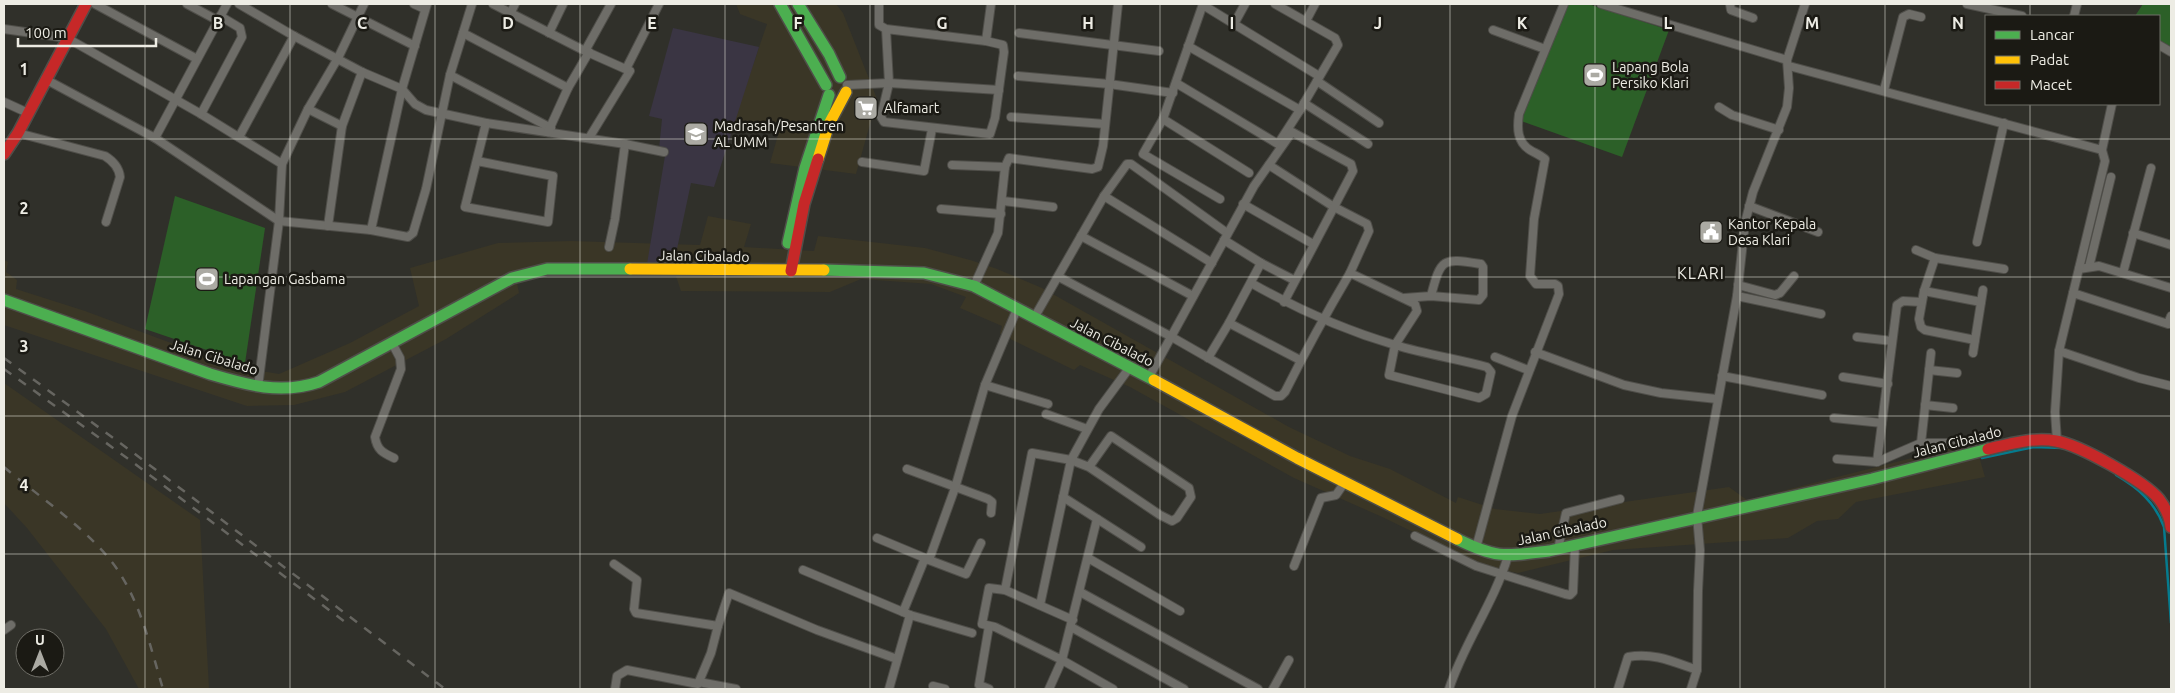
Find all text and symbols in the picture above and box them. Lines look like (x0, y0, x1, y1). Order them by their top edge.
text: B (213, 14, 223, 32)
text: C (357, 14, 367, 32)
text: D (502, 14, 514, 32)
text: E (647, 14, 657, 32)
text: F (794, 14, 803, 32)
text: G (936, 14, 948, 32)
text: H (1082, 14, 1094, 32)
text: I (1230, 14, 1234, 32)
text: J (1374, 14, 1382, 32)
text: K (1517, 14, 1528, 32)
text: L (1664, 14, 1673, 32)
text: M (1805, 14, 1819, 32)
text: N (1952, 14, 1964, 32)
scale bar (18, 15, 155, 47)
legend (1985, 15, 2160, 105)
text: 100 m (25, 24, 67, 41)
text: Lancar (2030, 26, 2075, 43)
text: Padat (2030, 51, 2069, 68)
place label: Lapang Bola Persiko Klari (1612, 59, 1689, 91)
text: 1 (19, 60, 29, 78)
sports icon: Lapang Bola Persiko Klari (1582, 62, 1608, 88)
text: Macet (2030, 76, 2072, 93)
supermarket icon: Alfamart (853, 95, 879, 121)
place label: Alfamart (884, 100, 940, 116)
place label: Madrasah/Pesantren AL UMM (714, 118, 844, 150)
school or university icon: Madrasah/Pesantren AL UMM (683, 121, 709, 147)
text: 2 (19, 199, 29, 217)
place label: Kantor Kepala Desa Klari (1728, 216, 1816, 248)
public building icon: Kantor Kepala Desa Klari (1698, 219, 1724, 245)
street label: Jalan Cibalado (658, 247, 750, 265)
district label: KLARI (1677, 264, 1725, 282)
sports icon: Lapangan Gasbama (194, 266, 220, 292)
place label: Lapangan Gasbama (224, 271, 345, 287)
street label: Jalan Cibalado (1068, 314, 1156, 370)
street label: Jalan Cibalado (168, 336, 260, 378)
text: 3 (19, 337, 29, 355)
street label: Jalan Cibalado (1911, 423, 2003, 461)
text: 4 (19, 476, 29, 494)
street label: Jalan Cibalado (1516, 514, 1608, 548)
north arrow (15, 628, 65, 678)
text: U (35, 632, 45, 648)

